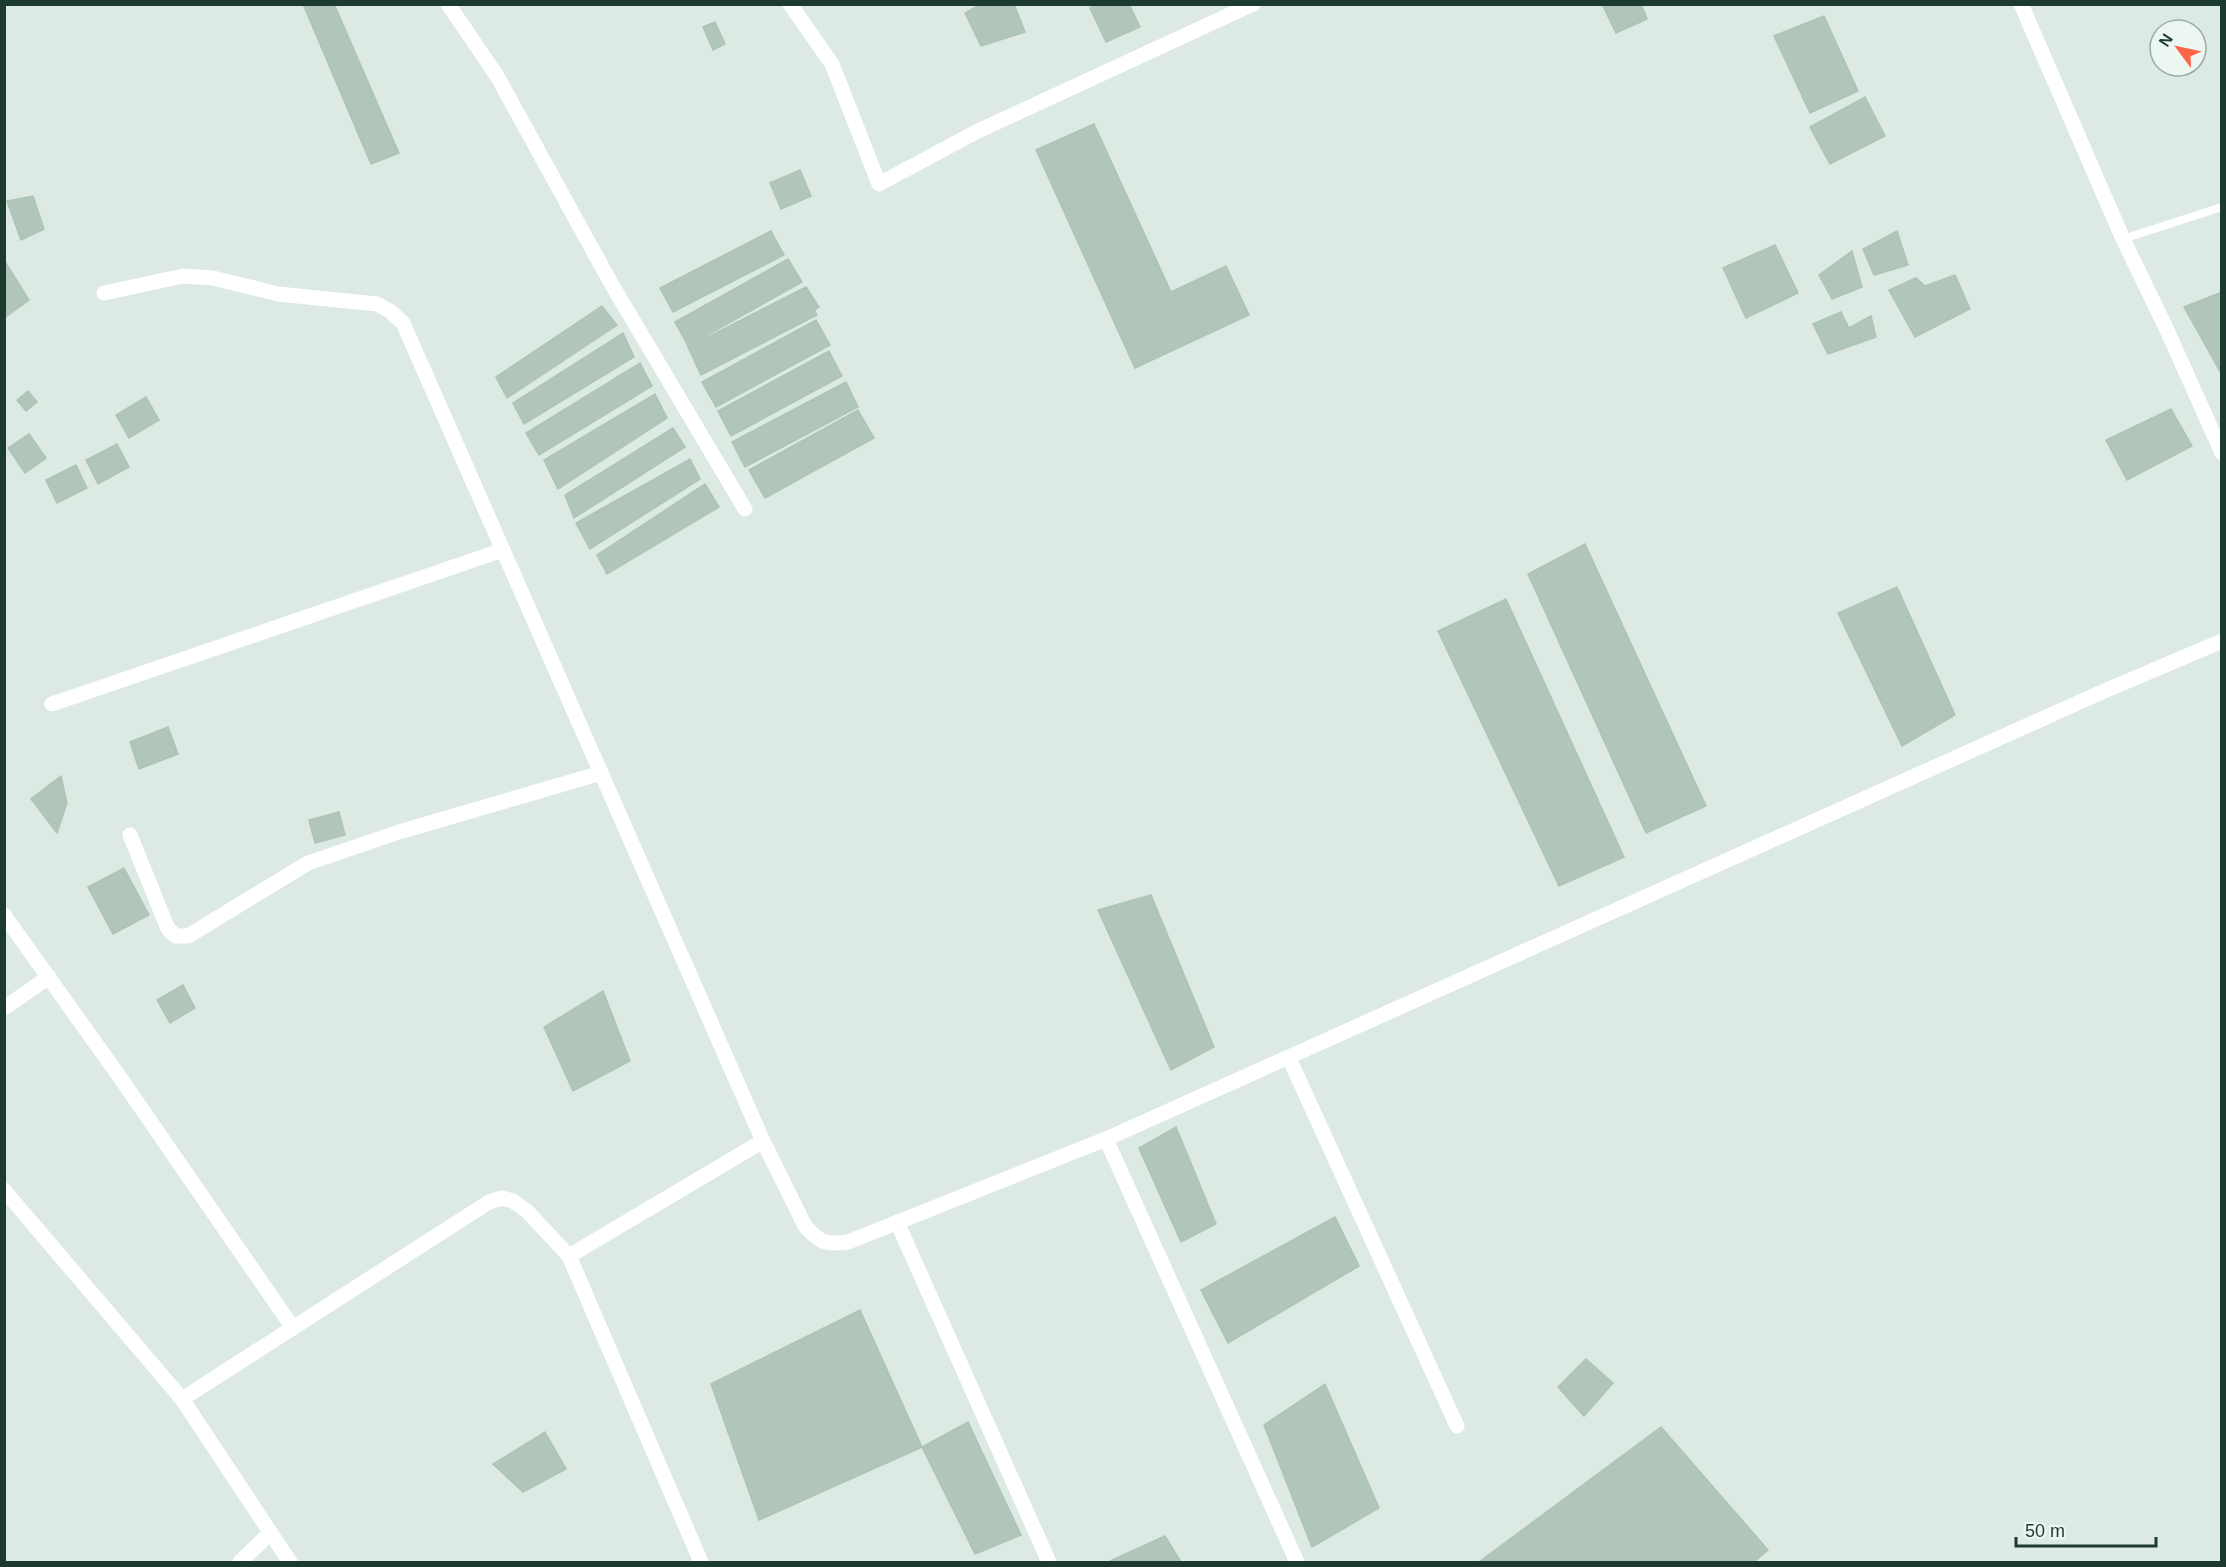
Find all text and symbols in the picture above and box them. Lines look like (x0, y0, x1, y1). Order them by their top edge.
north arrow (2148, 18, 2208, 78)
text: N (2156, 31, 2176, 50)
scale bar (2016, 1510, 2156, 1548)
text: 50 m (2025, 1521, 2065, 1541)

